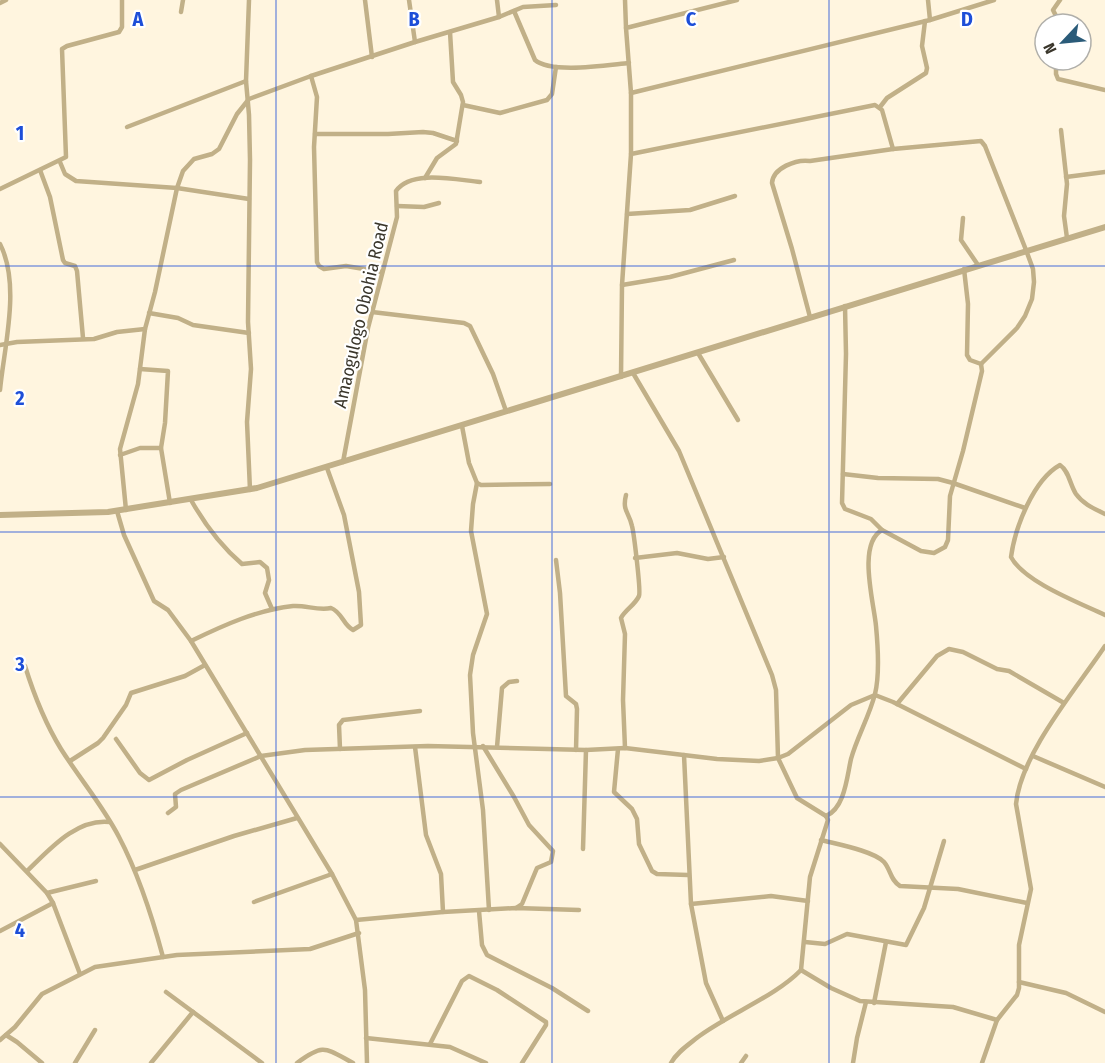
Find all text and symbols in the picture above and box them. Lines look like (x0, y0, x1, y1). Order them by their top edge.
text: A (132, 7, 145, 31)
text: B (408, 7, 420, 31)
text: C (686, 7, 697, 31)
text: D (961, 7, 973, 31)
north arrow (1033, 12, 1093, 72)
text: N (1039, 40, 1061, 57)
text: 1 (16, 121, 24, 145)
street label: Amaogulogo Obohia Road (329, 220, 393, 410)
text: 2 (14, 386, 25, 410)
text: 3 (14, 652, 25, 676)
text: 4 (15, 918, 25, 942)

